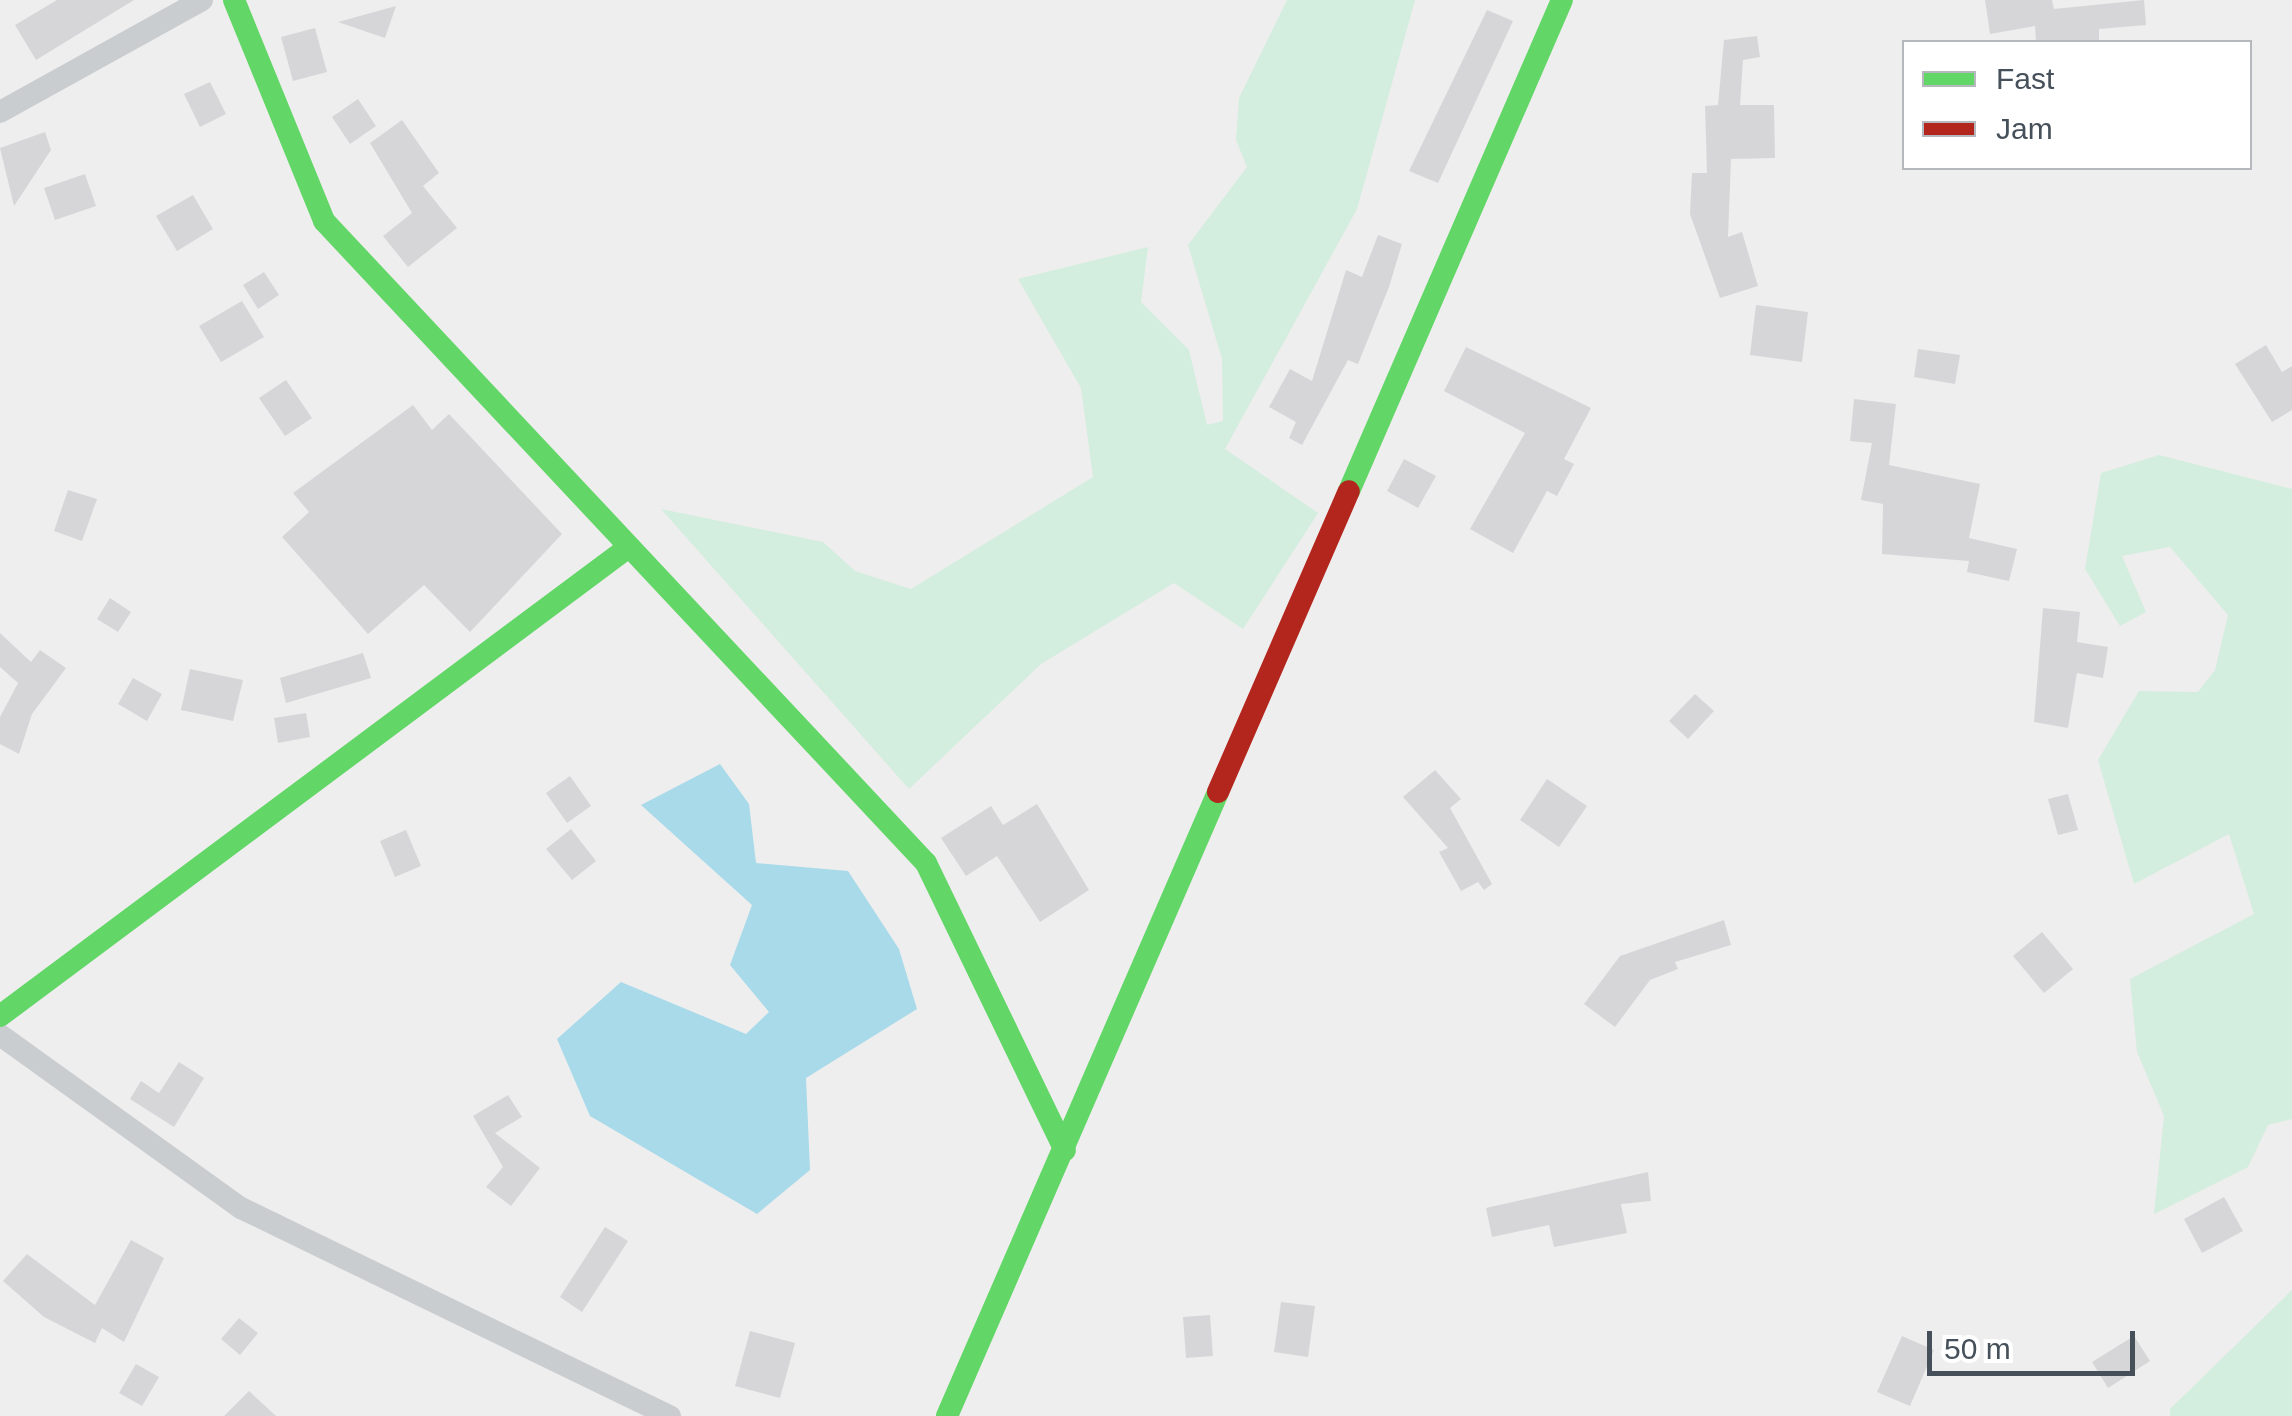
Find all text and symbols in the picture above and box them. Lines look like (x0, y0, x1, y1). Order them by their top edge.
legend (1902, 40, 2252, 170)
text: Fast (1996, 62, 2054, 95)
text: Jam (1996, 112, 2053, 145)
scale bar (1932, 1311, 2140, 1373)
text: 50 m (1944, 1332, 2011, 1365)

